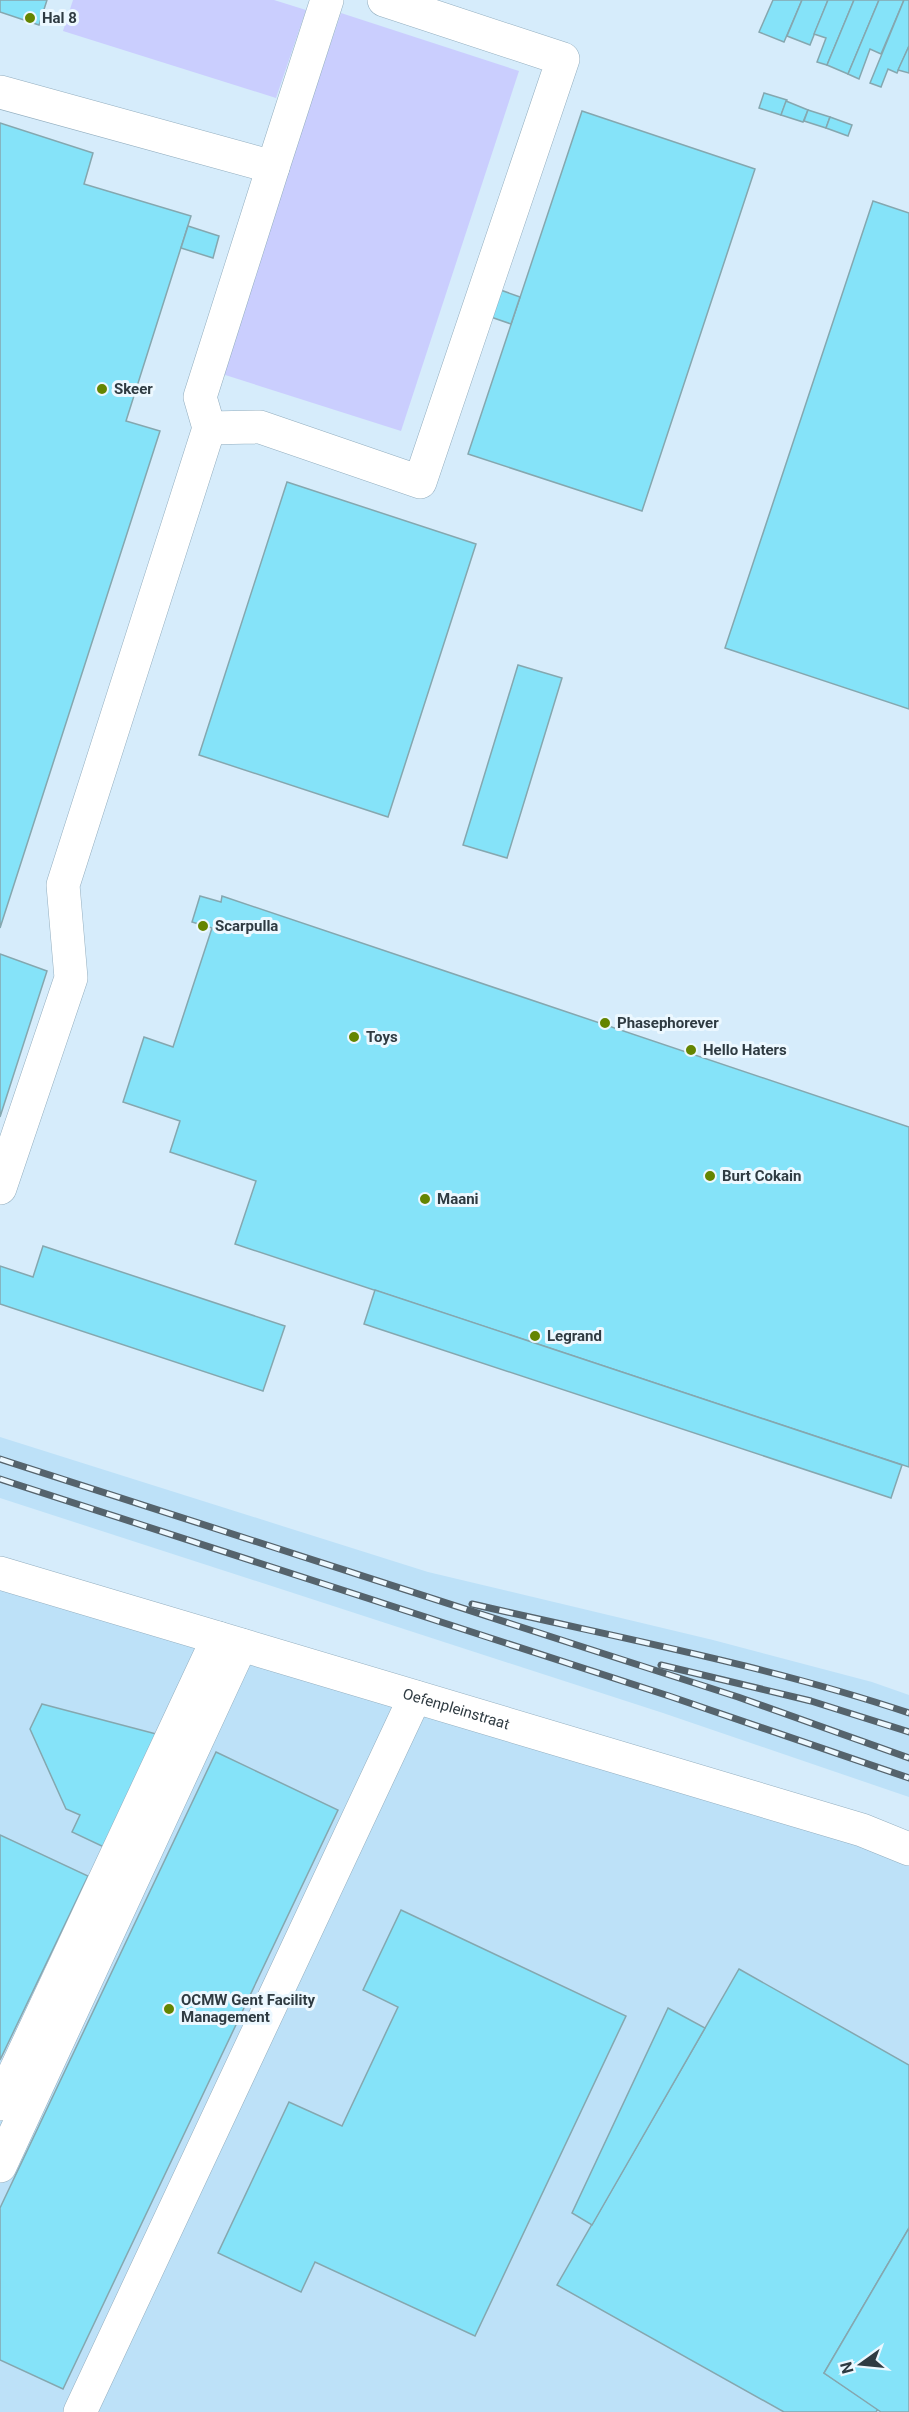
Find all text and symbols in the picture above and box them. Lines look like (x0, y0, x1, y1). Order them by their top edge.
place label: Hal 8 (42, 9, 77, 27)
marker: Hal 8 (23, 11, 37, 25)
place label: Skeer (114, 380, 153, 398)
marker: Skeer (95, 382, 109, 396)
place label: Scarpulla (215, 917, 278, 935)
marker: Scarpulla (196, 919, 210, 933)
place label: Phasephorever (617, 1014, 719, 1032)
marker: Phasephorever (598, 1016, 612, 1030)
place label: Toys (366, 1028, 398, 1046)
marker: Toys (347, 1030, 361, 1044)
place label: Hello Haters (703, 1041, 787, 1059)
marker: Hello Haters (684, 1043, 698, 1057)
place label: Burt Cokain (722, 1167, 801, 1185)
marker: Burt Cokain (703, 1169, 717, 1183)
place label: Maani (437, 1190, 479, 1208)
marker: Maani (418, 1192, 432, 1206)
place label: Legrand (547, 1327, 602, 1345)
marker: Legrand (528, 1329, 542, 1343)
street label: Oefenpleinstraat (401, 1685, 512, 1733)
place label: OCMW Gent Facility Management (181, 1991, 315, 2026)
marker: OCMW Gent Facility Management (162, 2002, 176, 2016)
north arrow (831, 2334, 891, 2394)
text: N (836, 2360, 858, 2376)

